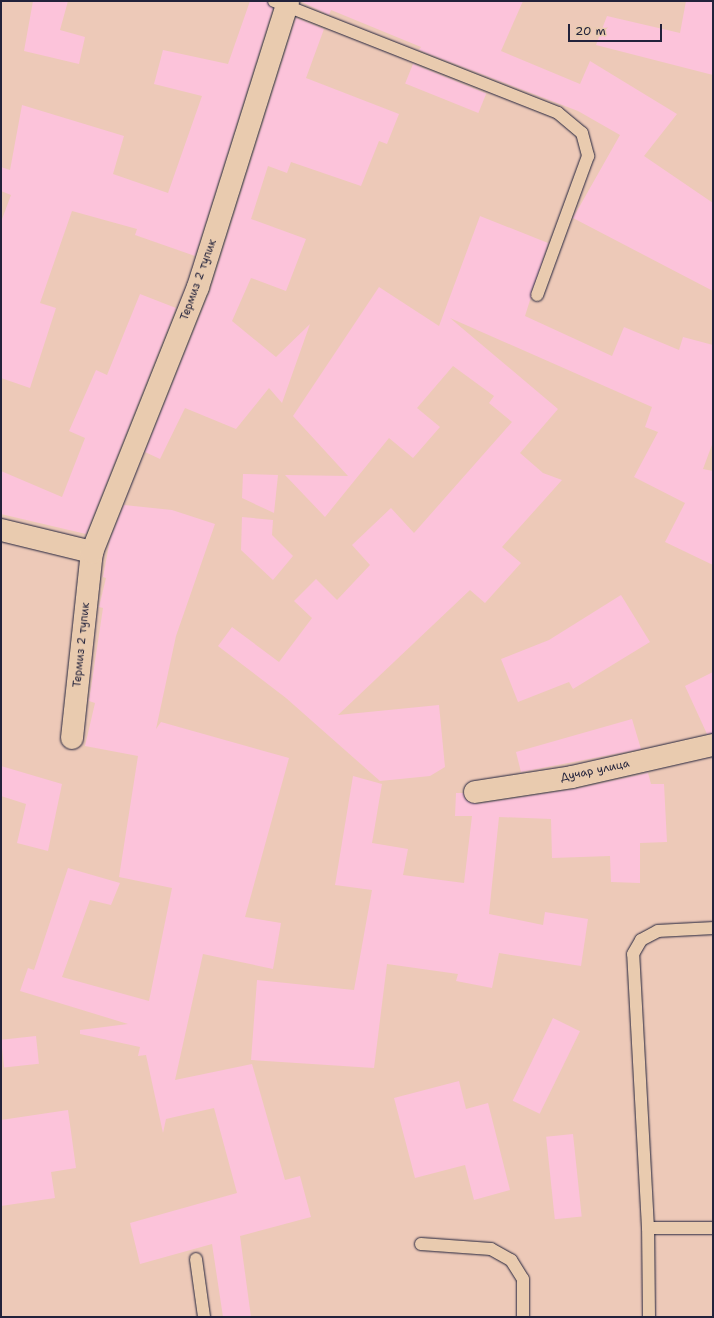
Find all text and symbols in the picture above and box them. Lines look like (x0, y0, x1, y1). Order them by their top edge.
scale bar (570, 16, 664, 42)
text: 20 m (575, 23, 606, 39)
street label: Термиз 2 тупик (178, 238, 220, 322)
street label: Термиз 2 тупик (71, 602, 93, 688)
street label: Дучар улица (559, 757, 631, 785)

